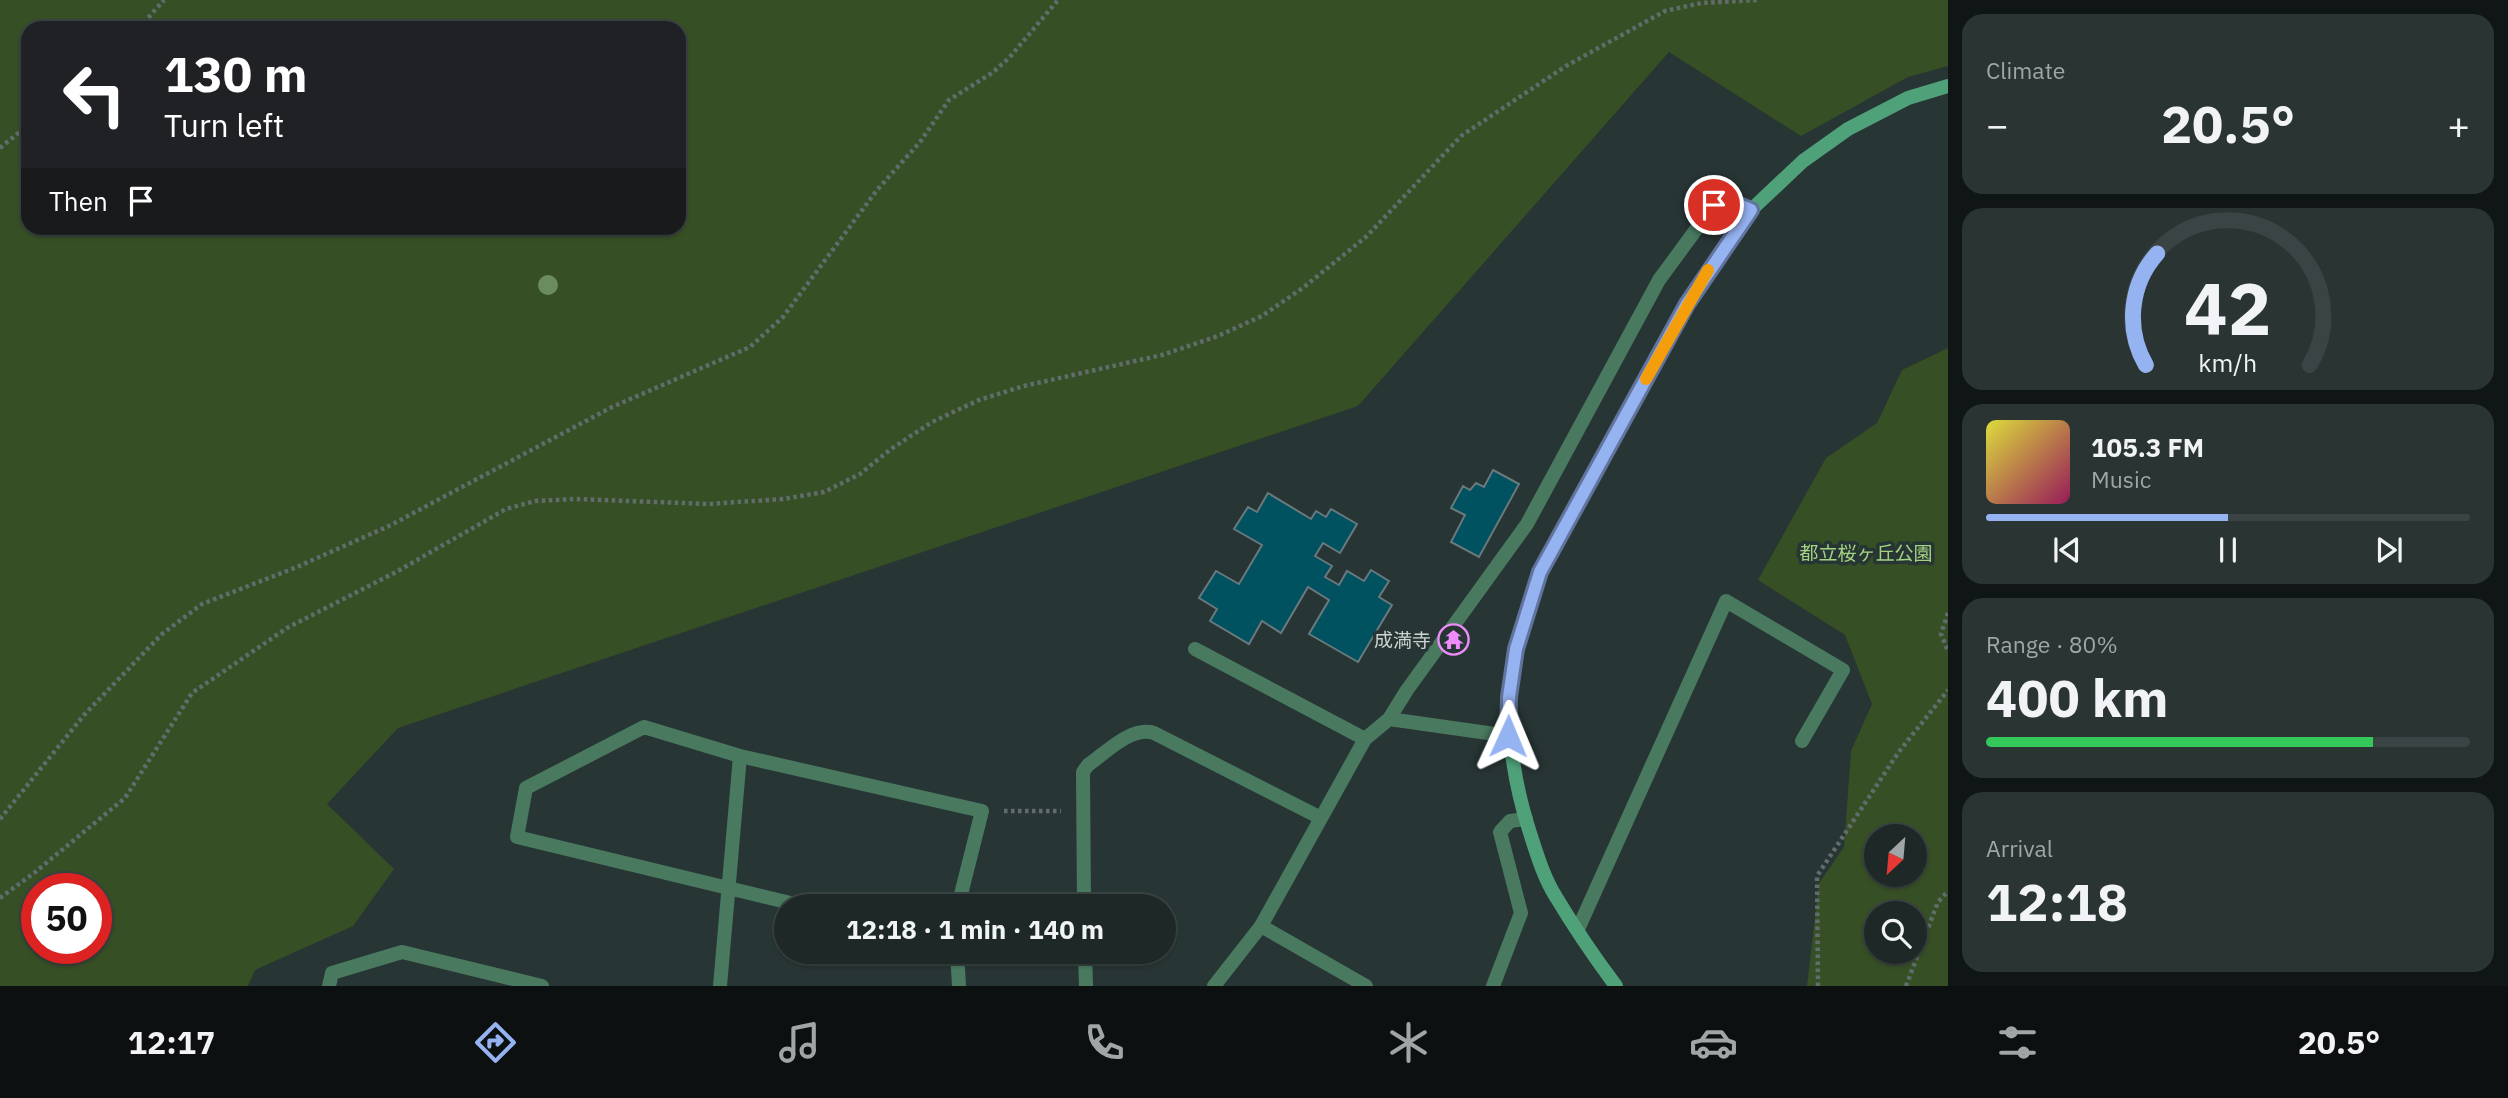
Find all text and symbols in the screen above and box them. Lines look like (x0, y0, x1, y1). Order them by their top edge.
text: 130 m (164, 42, 308, 105)
icon: left (49, 49, 140, 140)
text: Climate (1986, 55, 2065, 85)
text: 20.5° (2161, 90, 2295, 157)
text: − (1986, 100, 2009, 149)
text: + (2447, 100, 2470, 149)
text: Turn left (164, 104, 284, 146)
pin (1684, 175, 1744, 235)
icon: arrive (122, 182, 160, 220)
text: Then (49, 184, 108, 218)
icon: arrive (1695, 186, 1733, 224)
text: 42 (2184, 260, 2272, 355)
text: km/h (2199, 346, 2257, 379)
text: 105.3 FM (2091, 430, 2204, 464)
text: Music (2091, 464, 2151, 494)
icon: previous (2048, 531, 2086, 569)
icon: pause (2209, 531, 2247, 569)
icon: next (2370, 531, 2408, 569)
park label: 都立桜ヶ丘公園 (1799, 541, 1933, 565)
temple icon: 成満寺 (1437, 623, 1471, 657)
place label: 成満寺 (1374, 628, 1431, 652)
text: Range · 80% (1986, 629, 2118, 659)
text: 400 km (1986, 664, 2168, 731)
position arrow (1471, 699, 1545, 773)
north arrow (1864, 824, 1927, 887)
map controls (1864, 824, 1927, 964)
text: Arrival (1986, 833, 2053, 863)
text: 12:18 (1986, 868, 2128, 935)
speed limit sign: 50 (21, 873, 112, 964)
button: search (1864, 901, 1927, 964)
text: 12:18 · 1 min · 140 m (846, 912, 1104, 946)
icon: directions (471, 1018, 520, 1067)
icon: music (775, 1018, 824, 1067)
icon: phone (1080, 1018, 1129, 1067)
icon: climate (1384, 1018, 1433, 1067)
icon: car (1689, 1018, 1738, 1067)
icon: filters (1993, 1018, 2042, 1067)
text: 12:17 (128, 1021, 215, 1063)
text: 20.5° (2298, 1021, 2380, 1063)

